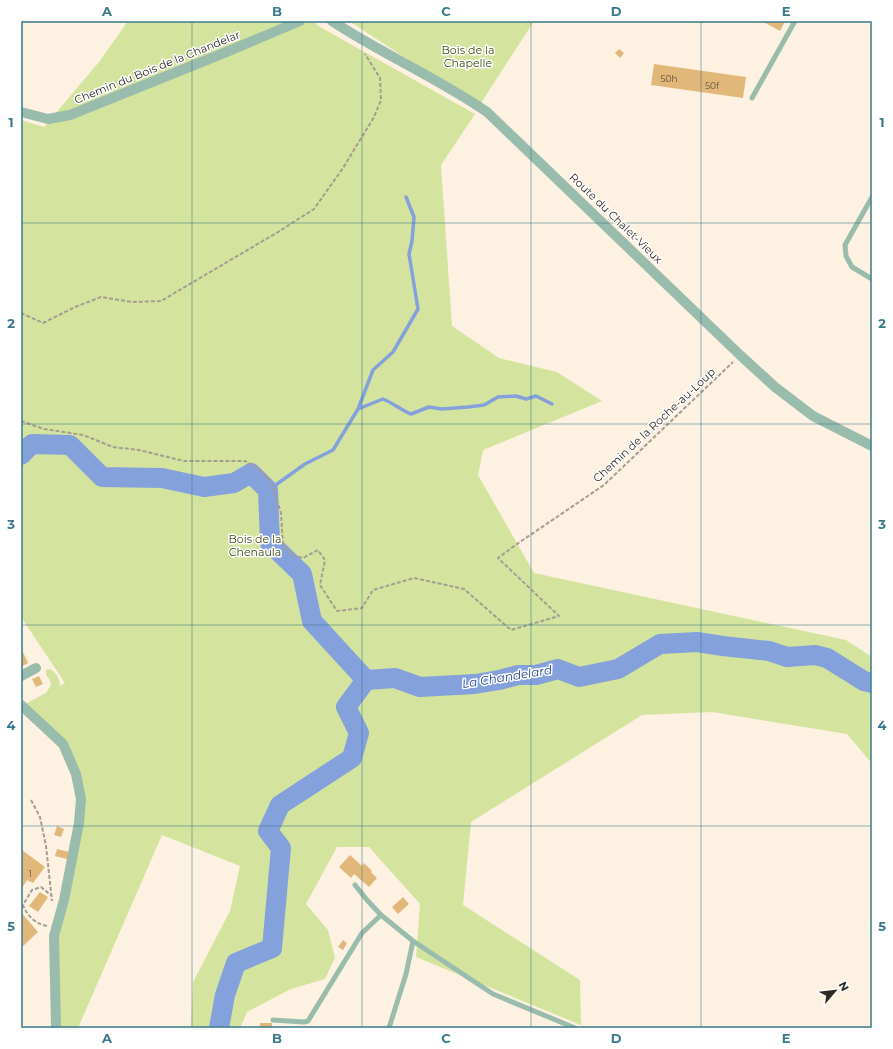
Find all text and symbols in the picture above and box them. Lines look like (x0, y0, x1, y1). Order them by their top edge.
text: A (101, 3, 113, 19)
text: B (272, 3, 282, 19)
text: C (441, 3, 451, 19)
text: D (611, 3, 622, 19)
text: E (782, 3, 791, 19)
street label: Chemin du Bois de la Chandelar (72, 27, 242, 107)
park label: Bois de la Chapelle (442, 43, 494, 70)
house number: 50h (660, 73, 678, 84)
house number: 50f (705, 80, 720, 91)
text: 1 (8, 114, 14, 130)
text: 1 (879, 114, 885, 130)
street label: Route du Chalet-Vieux (567, 170, 665, 266)
text: 2 (7, 315, 15, 331)
text: 2 (878, 315, 886, 331)
street label: Chemin de la Roche-au-Loup (590, 365, 718, 485)
text: 3 (6, 516, 15, 532)
text: 3 (877, 516, 886, 532)
park label: Bois de la Chenaula (229, 532, 281, 559)
water label: La Chandelard (461, 662, 554, 691)
text: 4 (7, 717, 16, 733)
text: 4 (878, 717, 887, 733)
house number: 1 (28, 868, 32, 879)
text: 5 (7, 918, 15, 934)
text: 5 (878, 918, 886, 934)
north arrow (815, 971, 855, 1011)
text: N (836, 979, 852, 994)
text: A (101, 1030, 113, 1046)
text: B (272, 1030, 282, 1046)
text: C (441, 1030, 451, 1046)
text: D (611, 1030, 622, 1046)
text: E (782, 1030, 791, 1046)

